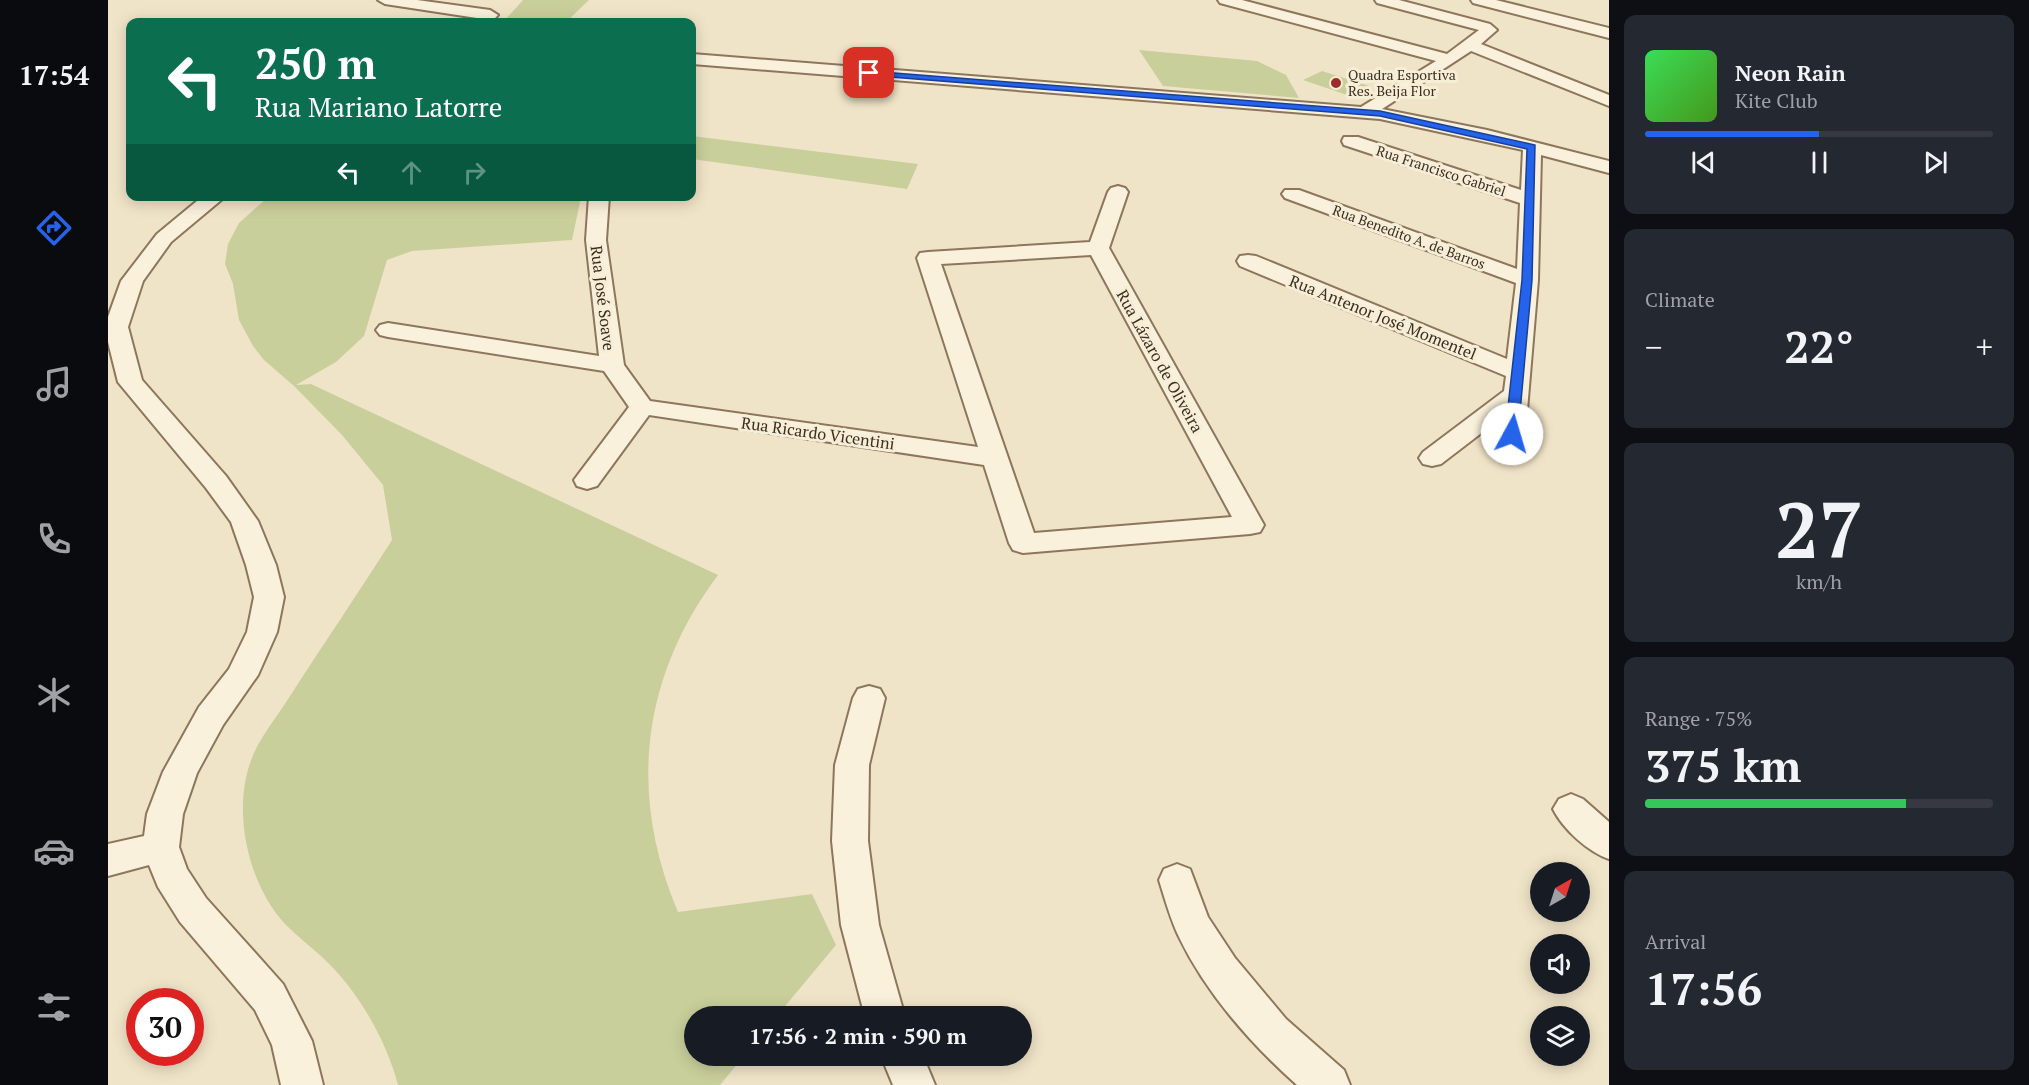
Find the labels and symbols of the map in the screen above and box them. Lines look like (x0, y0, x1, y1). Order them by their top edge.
pin (843, 47, 894, 98)
place label: Quadra Esportiva Res. Beija Flor (1348, 65, 1456, 100)
marker: Quadra Esportiva Res. Beija Flor (1329, 76, 1343, 90)
street label: Rua Francisco Gabriel (1374, 141, 1508, 200)
street label: Rua Benedito A. de Barros (1330, 200, 1488, 273)
street label: Rua José Soave (586, 244, 620, 352)
street label: Rua Antenor José Momentel (1286, 269, 1480, 365)
street label: Rua Lázaro de Oliveira (1112, 286, 1208, 436)
position arrow (1480, 402, 1544, 466)
street label: Rua Ricardo Vicentini (740, 411, 896, 455)
north arrow (1530, 862, 1590, 922)
speed limit sign: 30 (126, 988, 204, 1066)

